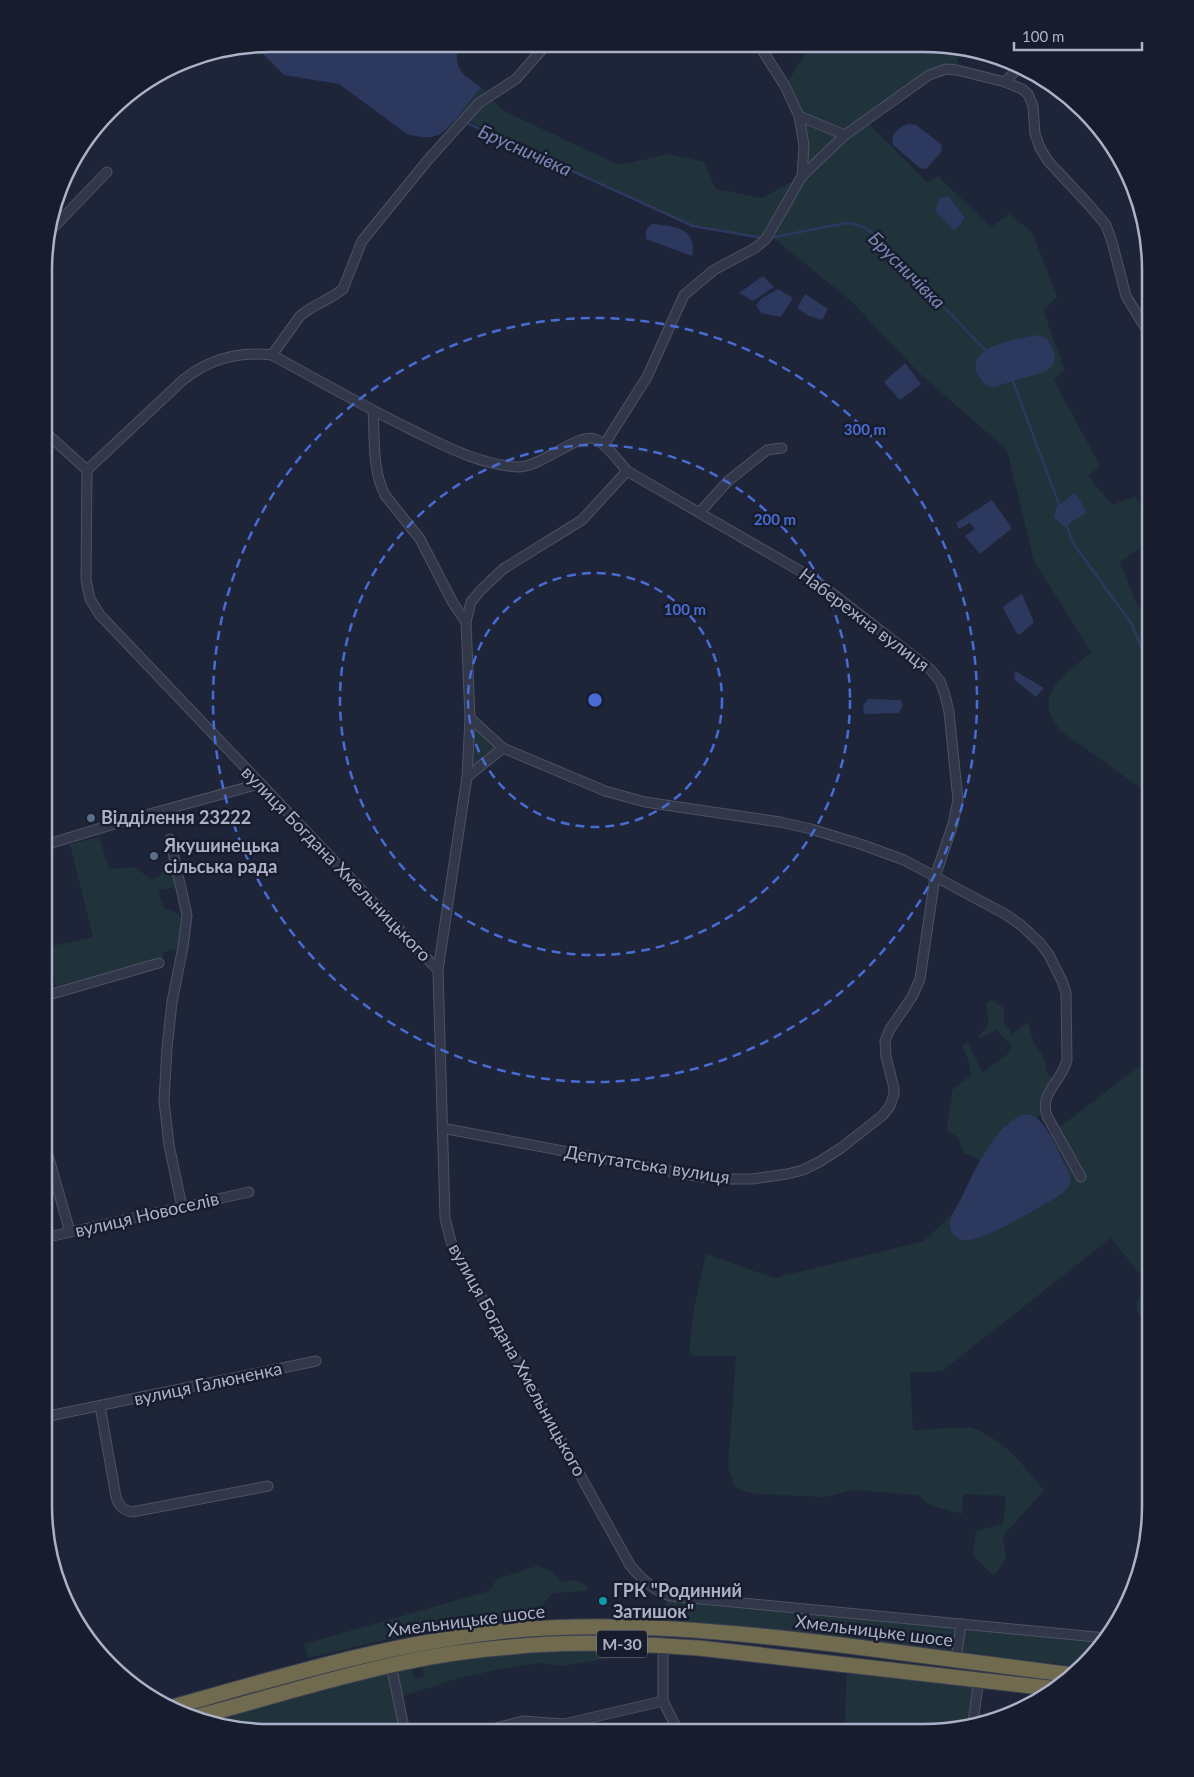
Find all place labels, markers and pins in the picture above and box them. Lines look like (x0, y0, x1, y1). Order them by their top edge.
centre of rings (586, 691, 604, 709)
place label: Відділення 23222 (101, 806, 251, 828)
marker: Відділення 23222 (85, 812, 97, 824)
place label: Якушинецька сільська рада (163, 834, 279, 877)
marker: Якушинецька сільська рада (148, 850, 160, 862)
place label: ГРК "Родинний Затишок" (613, 1579, 742, 1622)
marker: ГРК "Родинний Затишок" (597, 1595, 609, 1607)

